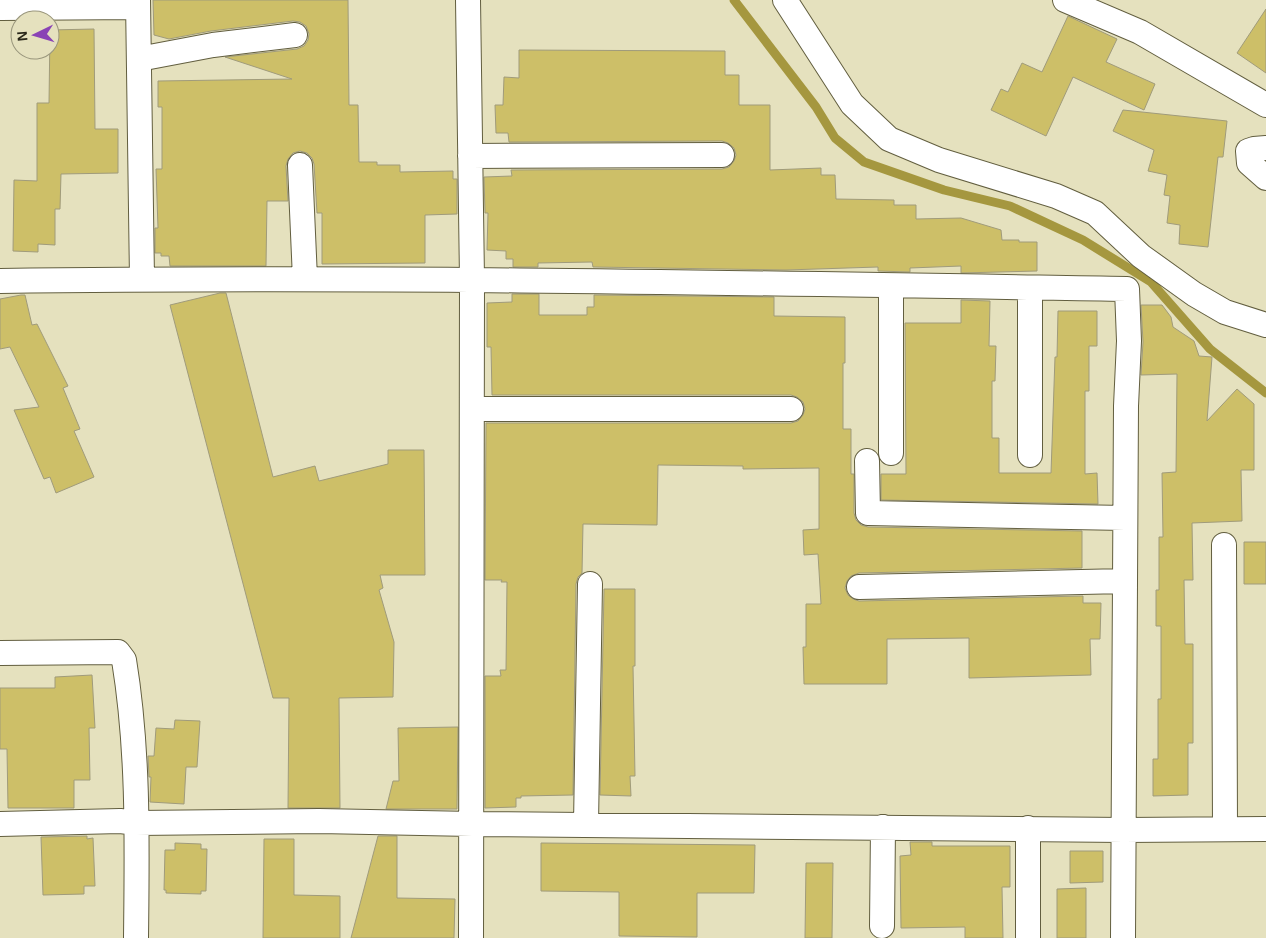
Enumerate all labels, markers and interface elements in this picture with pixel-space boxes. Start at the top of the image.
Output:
north arrow [10,10,60,60]
text: N [14,30,30,42]

